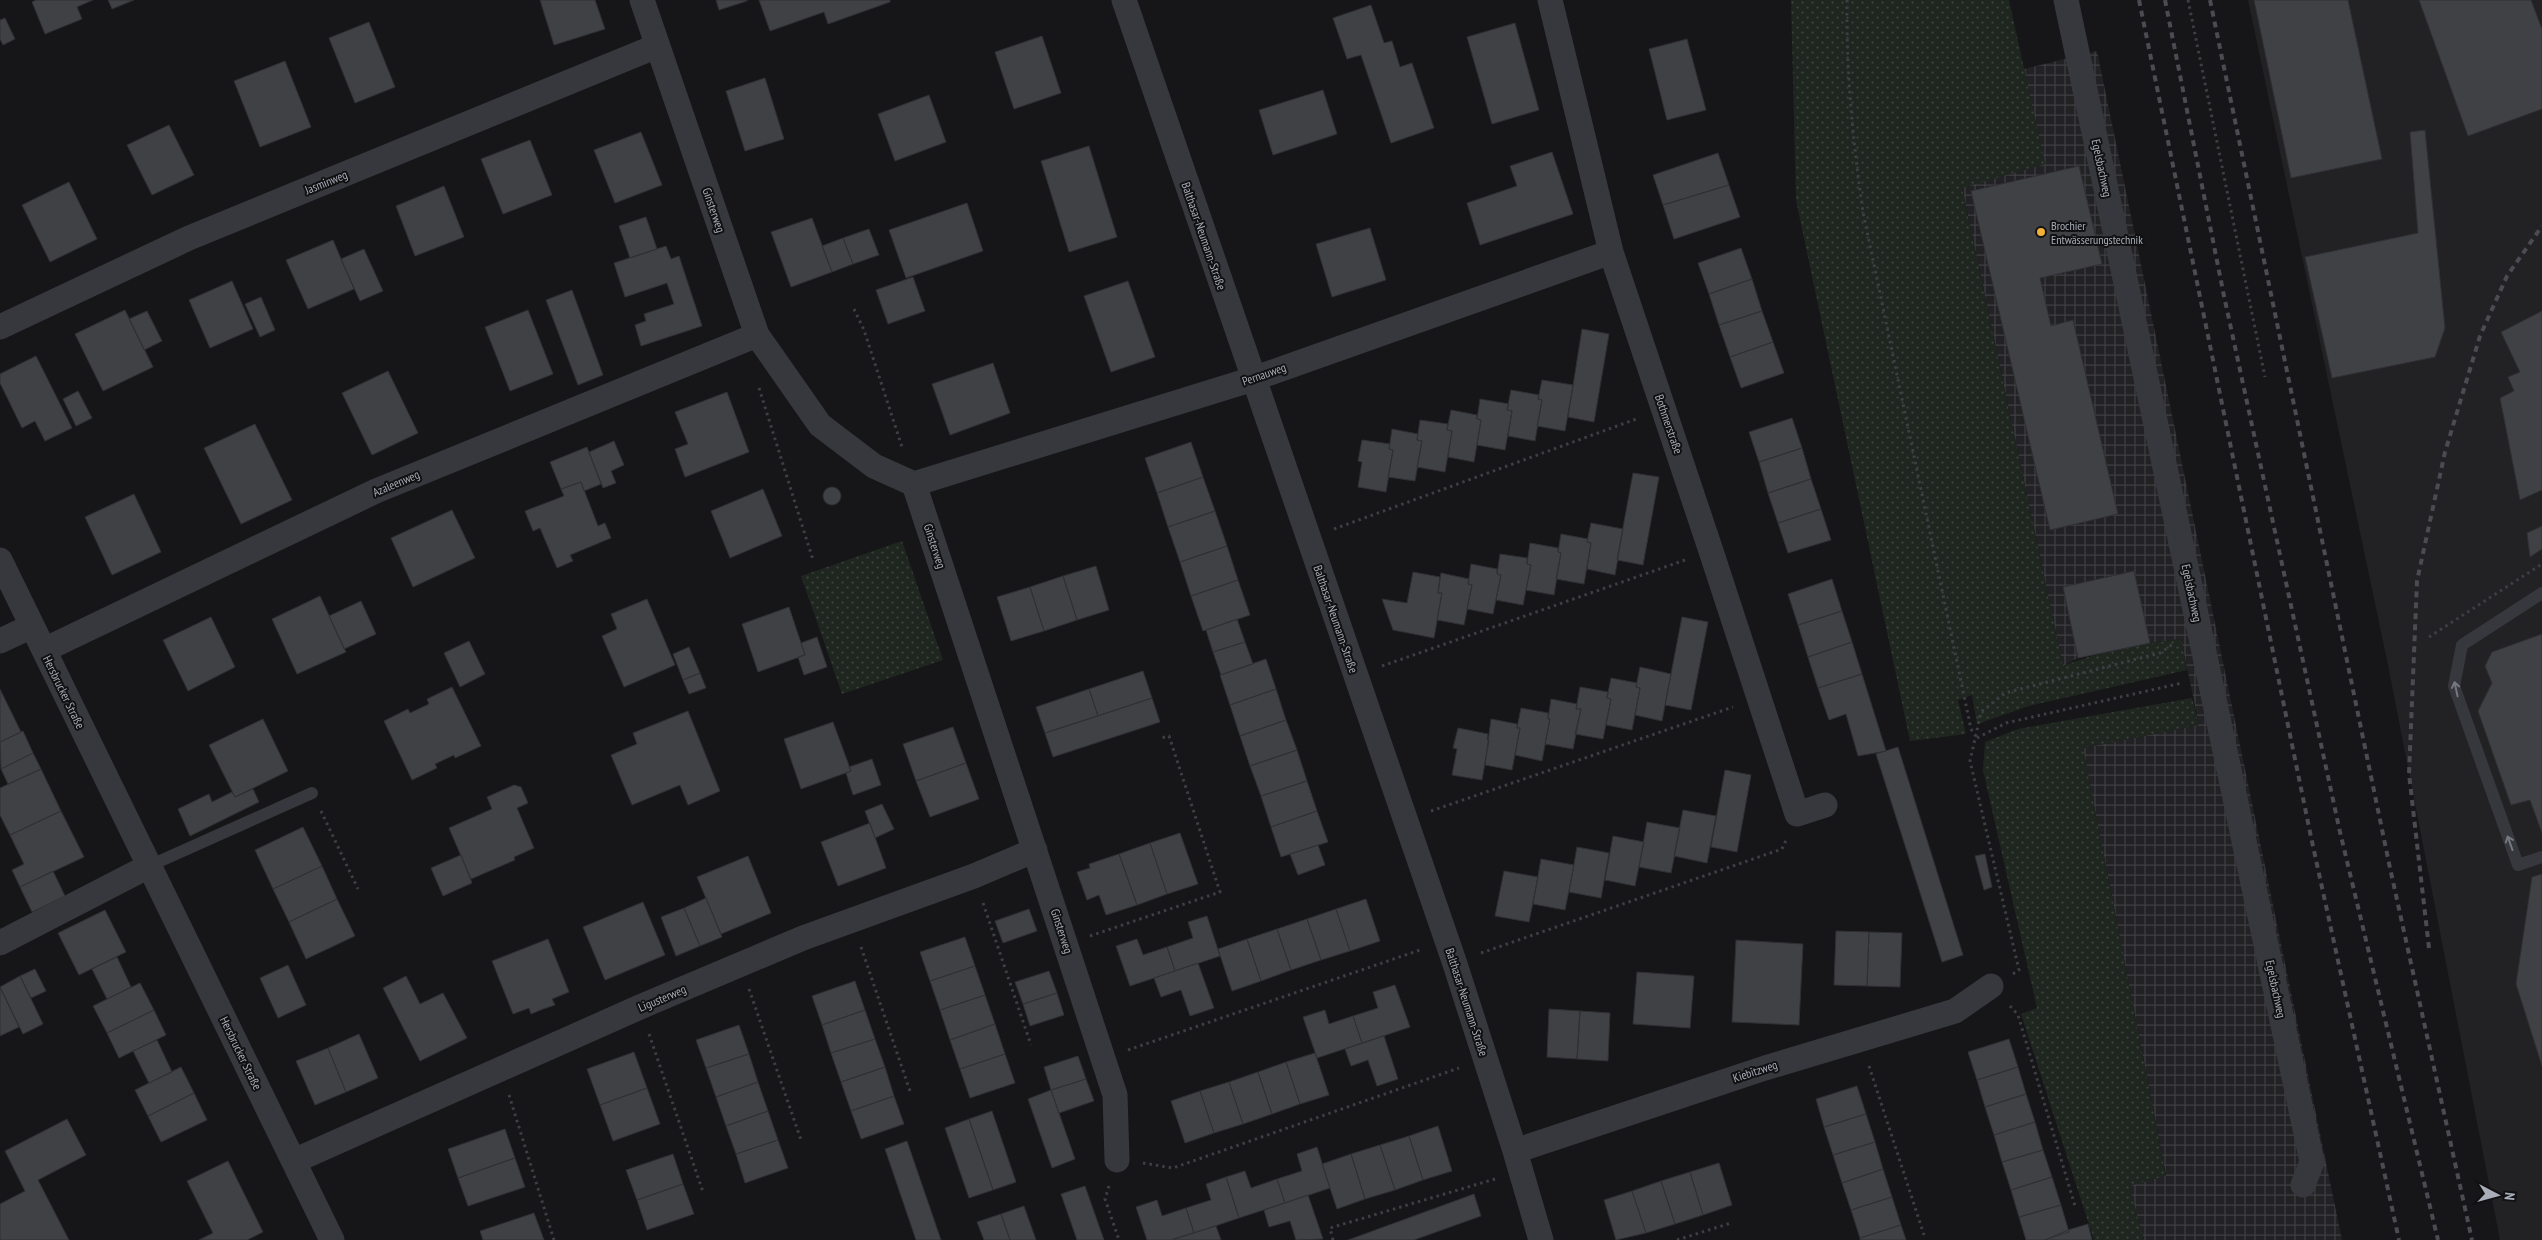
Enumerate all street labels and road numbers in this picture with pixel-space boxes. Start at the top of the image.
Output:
street label: Egelsbachweg [2089,138,2115,198]
street label: Jasminweg [302,167,349,198]
street label: Balthasar-Neumann-Straße [1179,180,1229,292]
street label: Ginsterweg [699,186,729,234]
street label: Pernauweg [1240,359,1288,389]
street label: Bothmerstraße [1652,392,1686,456]
street label: Azaleenweg [370,466,422,500]
street label: Ginsterweg [921,522,949,570]
street label: Balthasar-Neumann-Straße [1311,563,1361,675]
street label: Egelsbachweg [2179,563,2205,623]
street label: Hersbrucker Straße [40,653,88,731]
street label: Ginsterweg [1048,907,1076,955]
street label: Balthasar-Neumann-Straße [1442,946,1492,1058]
street label: Egelsbachweg [2263,959,2289,1019]
street label: Ligusterweg [636,981,688,1015]
street label: Hersbrucker Straße [217,1014,265,1092]
street label: Kiebitzweg [1731,1057,1779,1085]

